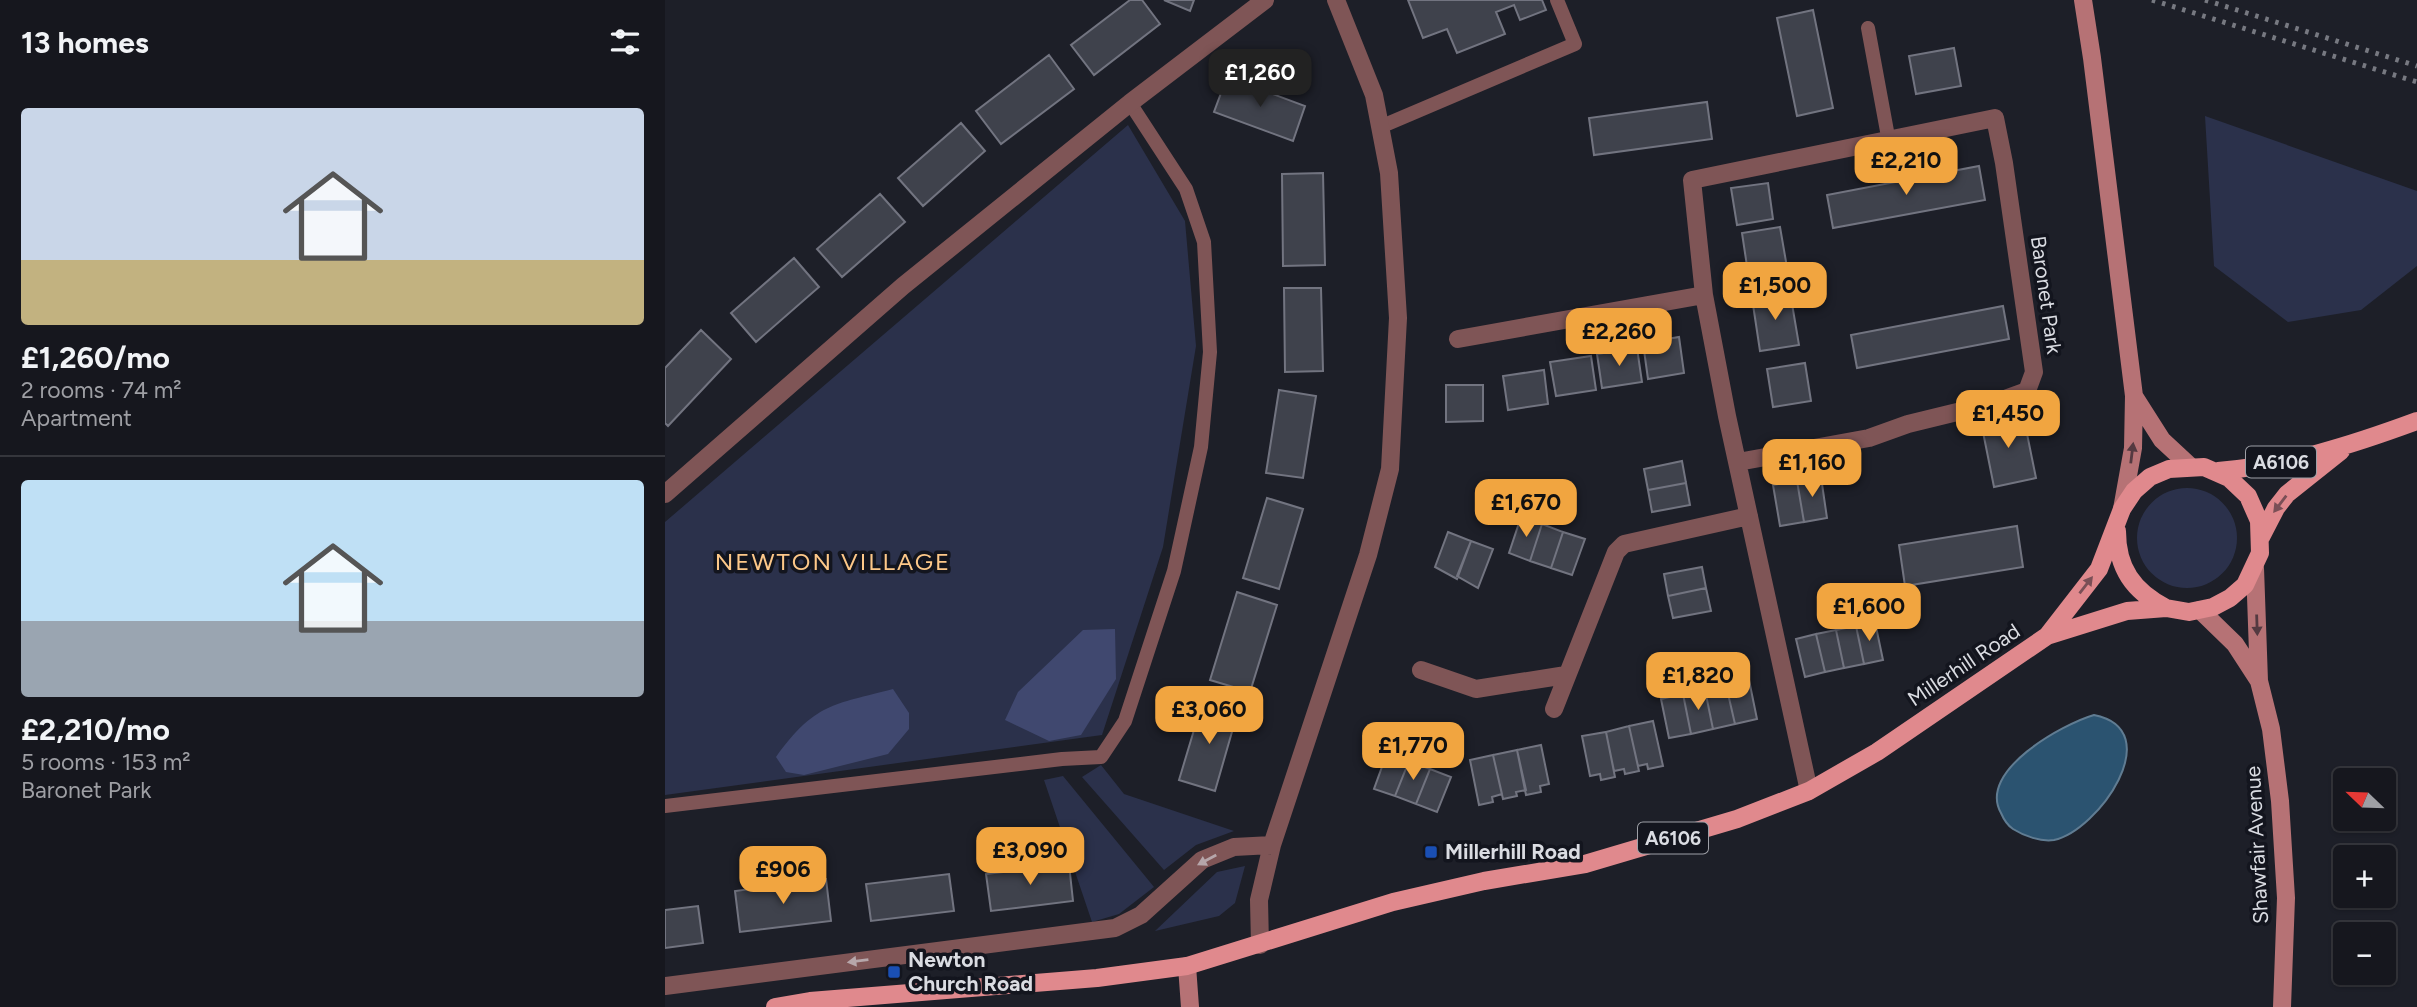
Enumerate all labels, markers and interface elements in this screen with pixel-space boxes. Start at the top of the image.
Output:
icon: filters [606,23,644,61]
text: 13 homes [21,24,149,61]
pin: £1,260 [1203,50,1317,109]
text: £1,260 [1225,58,1295,86]
pin: £2,210 [1849,138,1963,197]
text: £2,210 [1871,146,1941,174]
icon: home [270,153,396,279]
street label: Baronet Park [2026,234,2067,356]
pin: £1,500 [1718,262,1832,322]
text: £1,500 [1739,271,1811,299]
pin: £2,260 [1562,308,1676,368]
text: £2,260 [1582,317,1656,345]
text: £1,260/mo [21,339,170,376]
text: 2 rooms · 74 m² [21,376,182,404]
pin: £1,450 [1951,391,2065,450]
text: £1,450 [1972,399,2044,427]
text: Apartment [21,404,132,432]
pin: £1,160 [1755,440,1869,499]
one-way arrow [2126,442,2137,464]
road number: A6106 [2246,446,2316,477]
text: £1,160 [1778,448,1846,476]
pin: £1,670 [1469,480,1583,539]
text: £1,670 [1491,488,1561,516]
one-way arrow [2273,495,2287,513]
icon: home [270,525,396,651]
district label: NEWTON VILLAGE [715,547,951,576]
one-way arrow [2079,576,2093,594]
pin: £1,600 [1812,584,1926,643]
text: £1,600 [1833,592,1905,620]
one-way arrow [2252,614,2263,636]
street label: Millerhill Road [1903,618,2025,711]
pin: £1,820 [1641,652,1755,712]
text: £1,820 [1662,661,1734,689]
pin: £3,060 [1152,686,1266,746]
text: £3,060 [1171,695,1247,723]
text: £2,210/mo [21,711,170,748]
pin: £1,770 [1356,722,1470,782]
text: £1,770 [1378,731,1448,759]
text: 5 rooms · 153 m² [21,748,191,776]
street label: Shawfair Avenue [2240,765,2273,925]
north arrow [2333,768,2396,831]
map controls [2333,768,2396,985]
text: Baronet Park [21,776,151,804]
road number: A6106 [1638,822,1708,853]
pin: £3,090 [973,828,1087,887]
text: £3,090 [992,836,1068,864]
place label: Millerhill Road [1445,839,1581,864]
marker: Millerhill Road [1423,844,1439,860]
button: + [2333,845,2396,908]
pin: £906 [742,846,824,906]
one-way arrow [1197,854,1217,865]
text: £906 [755,855,811,883]
button: − [2333,922,2396,985]
place label: Newton Church Road [908,947,1033,996]
one-way arrow [847,956,869,967]
marker: Newton Church Road [886,964,902,980]

